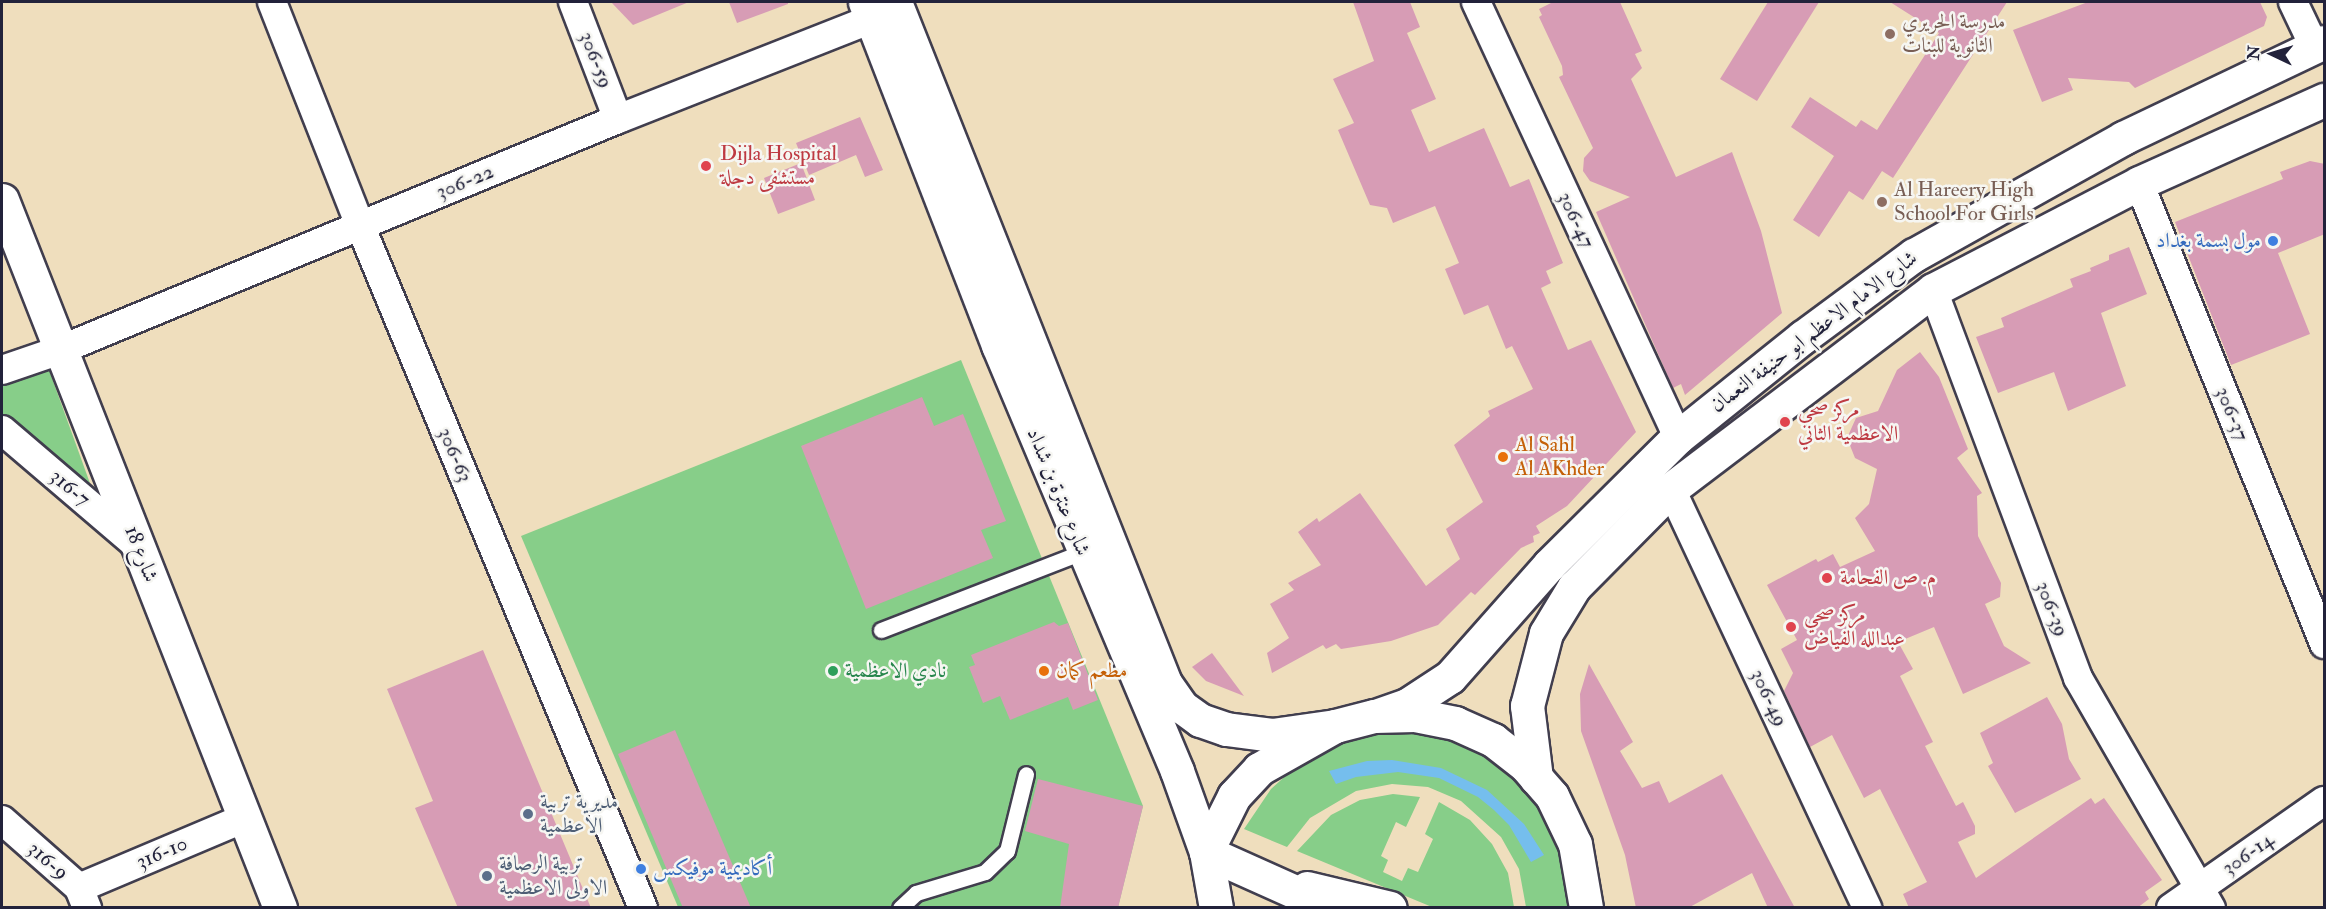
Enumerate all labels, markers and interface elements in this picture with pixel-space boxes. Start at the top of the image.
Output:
place label: مدرسة الحريري الثانوية للبنات [1902,9,2006,59]
north arrow [2242,24,2302,84]
marker: مدرسة الحريري الثانوية للبنات [1883,27,1897,41]
street label: 306-59 [574,28,618,92]
text: N [2244,45,2265,61]
place label: Dijla Hospital مستشفى دجلة [720,141,837,191]
marker: Dijla Hospital مستشفى دجلة [697,157,715,175]
street label: 306-22 [433,159,497,205]
place label: Al Hareery High School For Girls [1894,177,2034,227]
street label: 306-47 [1552,188,1600,252]
marker: Al Hareery High School For Girls [1875,195,1889,209]
place label: مول بسمة بغداد [2156,228,2261,254]
marker: مول بسمة بغداد [2266,234,2280,248]
street label: شارع الامام الاعظم ابو حنيفة النعمان [1705,246,1923,418]
street label: 306-37 [2210,383,2254,445]
place label: مركز صحي الاعظمية الثاني [1798,397,1898,447]
marker: مركز صحي الاعظمية الثاني [1776,413,1794,431]
street label: 306-63 [432,424,478,486]
street label: شارع عنترة بن شداد [1021,424,1095,560]
place label: Al Sahl Al AKhder [1515,432,1604,482]
marker: Al Sahl Al AKhder [1496,450,1510,464]
street label: 316-7 [45,464,95,512]
street label: شارع 18 [119,522,163,586]
place label: م. ص الفحامة [1840,565,1936,591]
marker: م. ص الفحامة [1818,569,1836,587]
street label: 306-39 [2030,578,2074,640]
place label: مركز صحي عبدالله الفياض [1804,602,1905,652]
marker: مركز صحي عبدالله الفياض [1782,618,1800,636]
place label: نادي الاعظمية [845,658,946,684]
place label: مطعم كمان [1056,658,1127,684]
marker: نادي الاعظمية [826,664,840,678]
marker: مطعم كمان [1037,664,1051,678]
street label: 306-49 [1745,665,1793,731]
place label: مديرية تربية الاعظمية [540,789,618,839]
marker: مديرية تربية الاعظمية [521,807,535,821]
street label: 306-14 [2217,827,2279,881]
street label: 316-10 [133,831,191,875]
street label: 316-9 [22,837,74,885]
place label: تربية الرصافة الاولى الاعظمية [499,851,607,901]
place label: أكاديمية موفيكس [653,856,772,882]
marker: أكاديمية موفيكس [634,862,648,876]
marker: تربية الرصافة الاولى الاعظمية [480,869,494,883]

